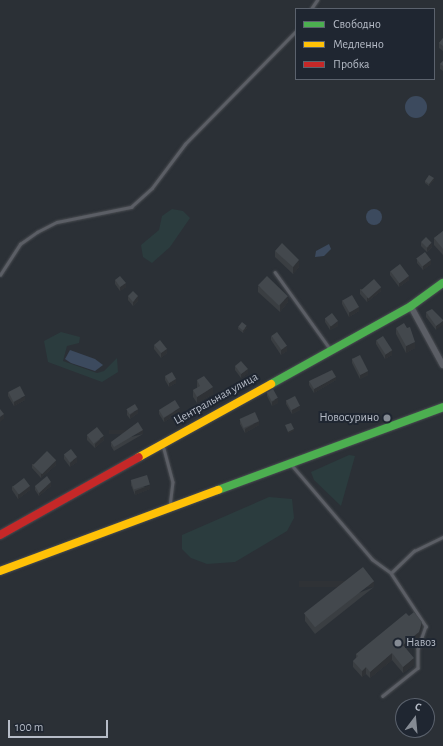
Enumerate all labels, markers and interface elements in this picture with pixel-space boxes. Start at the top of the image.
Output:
legend [295,8,435,80]
text: Свободно [333,18,381,30]
text: Медленно [333,38,384,50]
text: Пробка [333,58,370,70]
street label: Центральная улица [171,370,261,428]
place label: Новосурино [319,411,379,425]
marker: Новосурино [382,413,392,423]
place label: Навоз [406,636,436,650]
marker: Навоз [393,638,403,648]
north arrow [395,698,435,738]
text: С [414,701,423,713]
scale bar [10,712,110,738]
text: 100 m [15,721,43,733]

